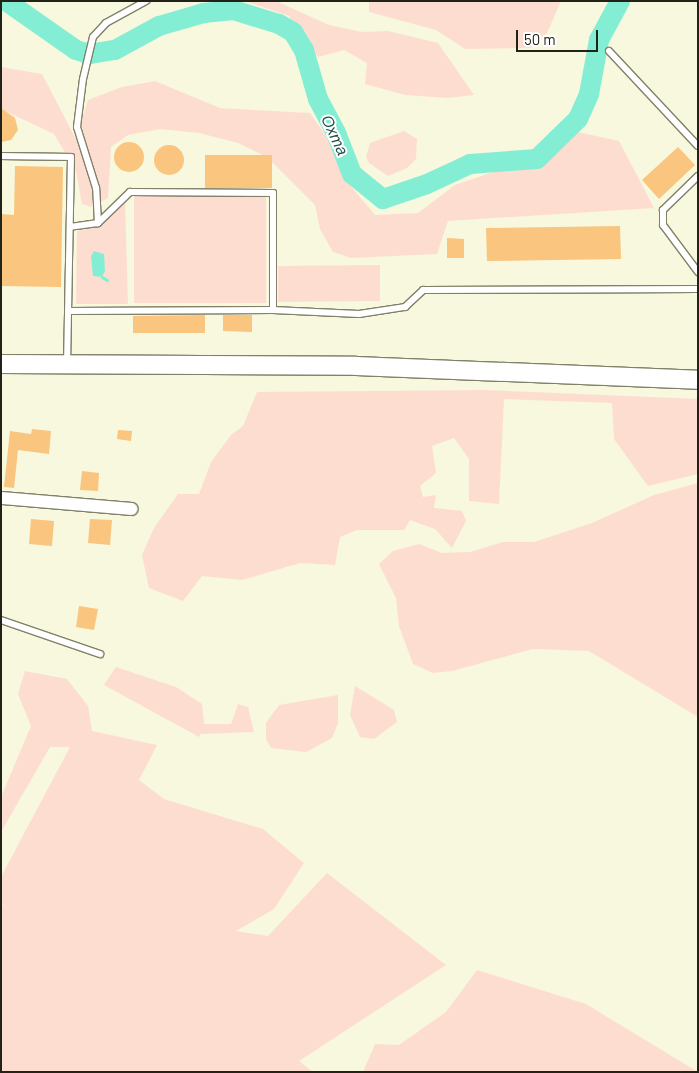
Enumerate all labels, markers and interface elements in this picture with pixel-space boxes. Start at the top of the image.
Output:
scale bar [519,20,602,52]
text: 50 m [524,30,556,48]
water label: Охта [317,112,353,158]

